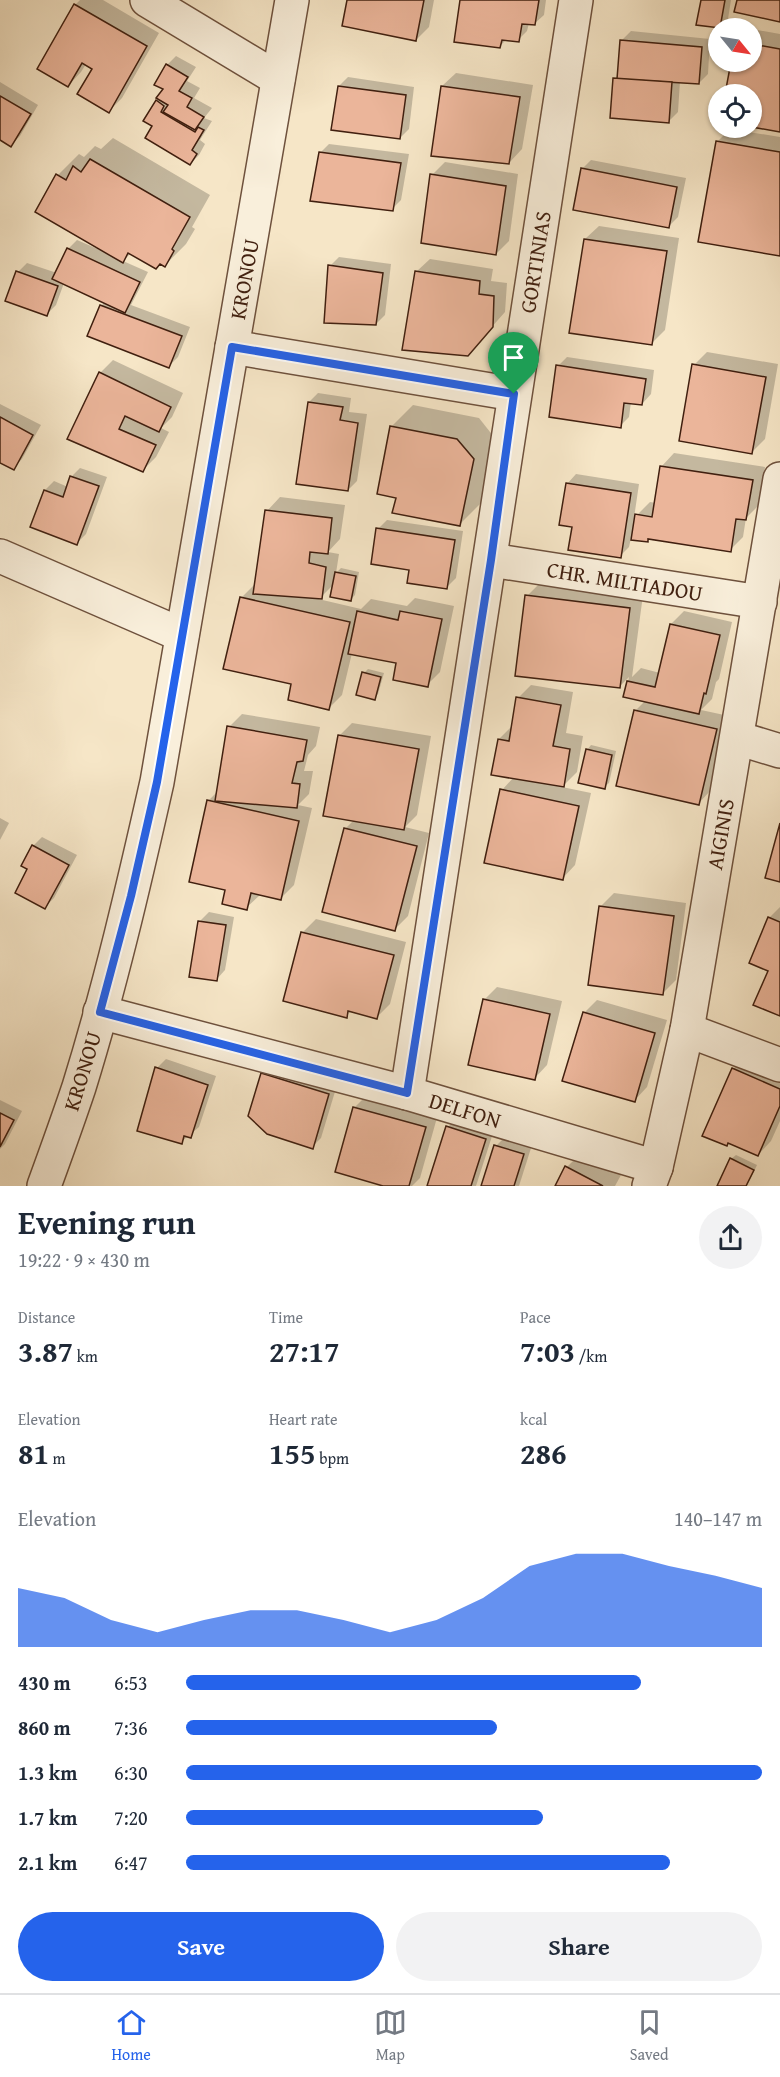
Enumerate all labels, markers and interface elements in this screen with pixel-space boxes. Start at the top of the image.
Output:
north arrow [708,18,762,72]
map controls [708,18,762,138]
button: locate [708,84,762,138]
street label: GORTINIAS [511,209,559,315]
street label: KRONOU [221,236,267,322]
pin [488,332,539,394]
icon: arrive [497,341,530,374]
street label: CHR. MILTIADOU [545,553,705,609]
street label: AIGINIS [698,796,742,872]
street label: KRONOU [55,1027,109,1115]
street label: DELFON [425,1084,505,1136]
text: Evening run [18,1198,195,1246]
button: share [699,1206,762,1269]
text: 19:22 · 9 × 430 m [18,1245,150,1274]
text: Distance [18,1305,75,1329]
text: Time [269,1305,303,1329]
text: Pace [520,1305,551,1329]
text: 3.87 [18,1329,73,1373]
text: 27:17 [269,1329,340,1373]
text: 7:03 [520,1329,575,1373]
text: km [73,1344,98,1368]
text: /km [575,1344,607,1368]
text: Elevation [18,1407,81,1431]
text: Heart rate [269,1407,338,1431]
text: kcal [520,1407,547,1431]
text: 81 [18,1431,49,1475]
text: 155 [269,1431,316,1475]
text: 286 [520,1431,567,1475]
text: m [49,1446,66,1470]
text: bpm [316,1446,349,1470]
text: Elevation [18,1504,96,1533]
text: 140–147 m [674,1504,762,1533]
text: 430 m [18,1668,71,1697]
text: 6:53 [114,1668,148,1697]
text: 860 m [18,1713,71,1742]
text: 7:36 [114,1713,148,1742]
text: 1.3 km [18,1758,77,1787]
text: 6:30 [114,1758,148,1787]
text: 1.7 km [18,1803,77,1832]
text: 7:20 [114,1803,148,1832]
text: 2.1 km [18,1848,77,1877]
text: 6:47 [114,1848,148,1877]
button: Save [18,1912,384,1981]
button: Share [396,1912,762,1981]
tab: Home [111,2006,151,2066]
tab: Map [374,2006,407,2066]
tab: Saved [630,2006,669,2066]

